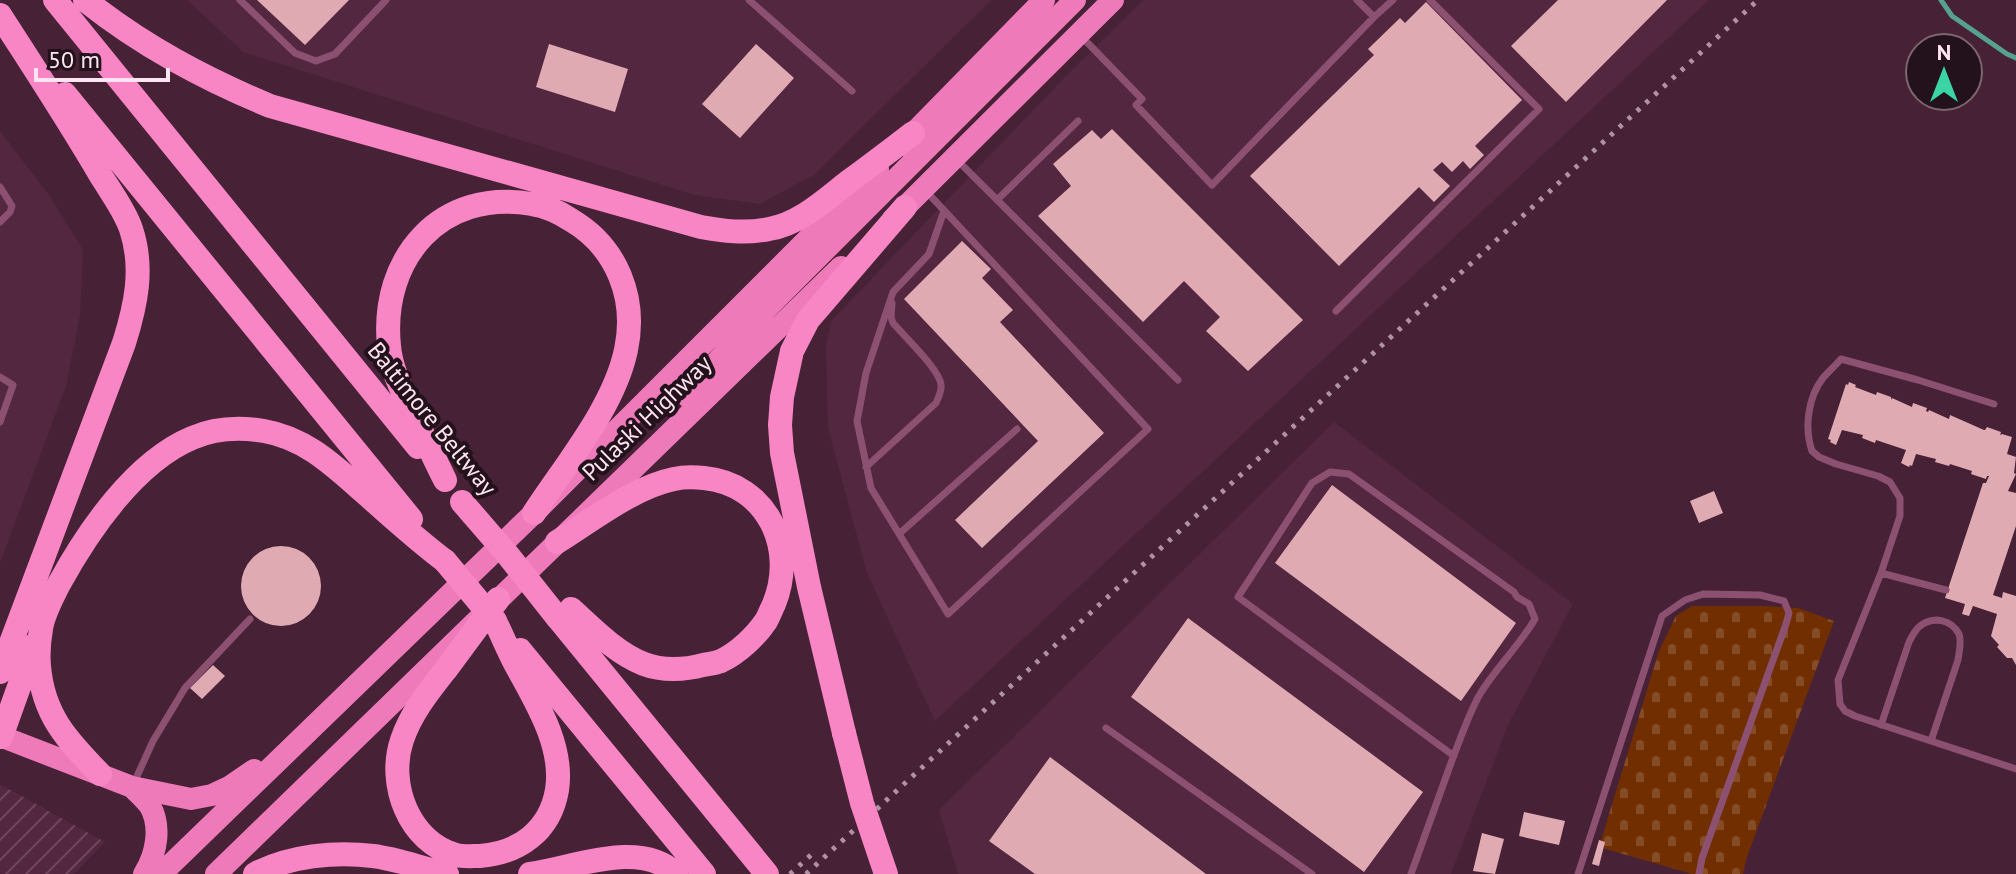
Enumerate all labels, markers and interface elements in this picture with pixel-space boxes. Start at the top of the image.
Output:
scale bar [36,32,168,82]
north arrow [1904,32,1984,112]
text: N [1937,38,1951,66]
text: 50 m [48,44,100,75]
street label: Baltimore Beltway [361,336,504,502]
street label: Pulaski Highway [575,348,718,487]

